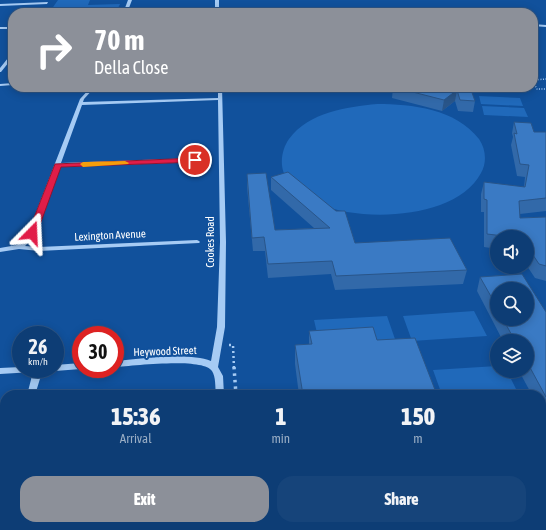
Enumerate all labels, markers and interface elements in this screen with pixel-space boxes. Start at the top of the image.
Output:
icon: right [28,24,80,76]
text: 70 m [94,24,144,56]
text: Della Close [94,57,168,78]
pin [178,143,212,177]
icon: arrive [184,149,206,171]
position arrow [11,212,53,254]
street label: Cookes Road [204,216,216,268]
street label: Lexington Avenue [74,227,146,243]
map controls [490,230,534,378]
button: sound [490,230,534,274]
button: search [490,282,534,326]
speed limit sign: 30 [72,326,124,378]
button: layers [490,334,534,378]
text: 26 [29,335,47,358]
street label: Heywood Street [133,344,197,358]
text: km/h [28,356,48,367]
text: 15:36 [111,403,160,430]
text: 1 [275,403,286,430]
text: 150 [401,403,435,430]
text: Arrival [120,431,152,446]
text: min [271,431,290,446]
text: m [413,431,423,446]
button: Exit [20,476,269,522]
button: Share [277,476,526,522]

